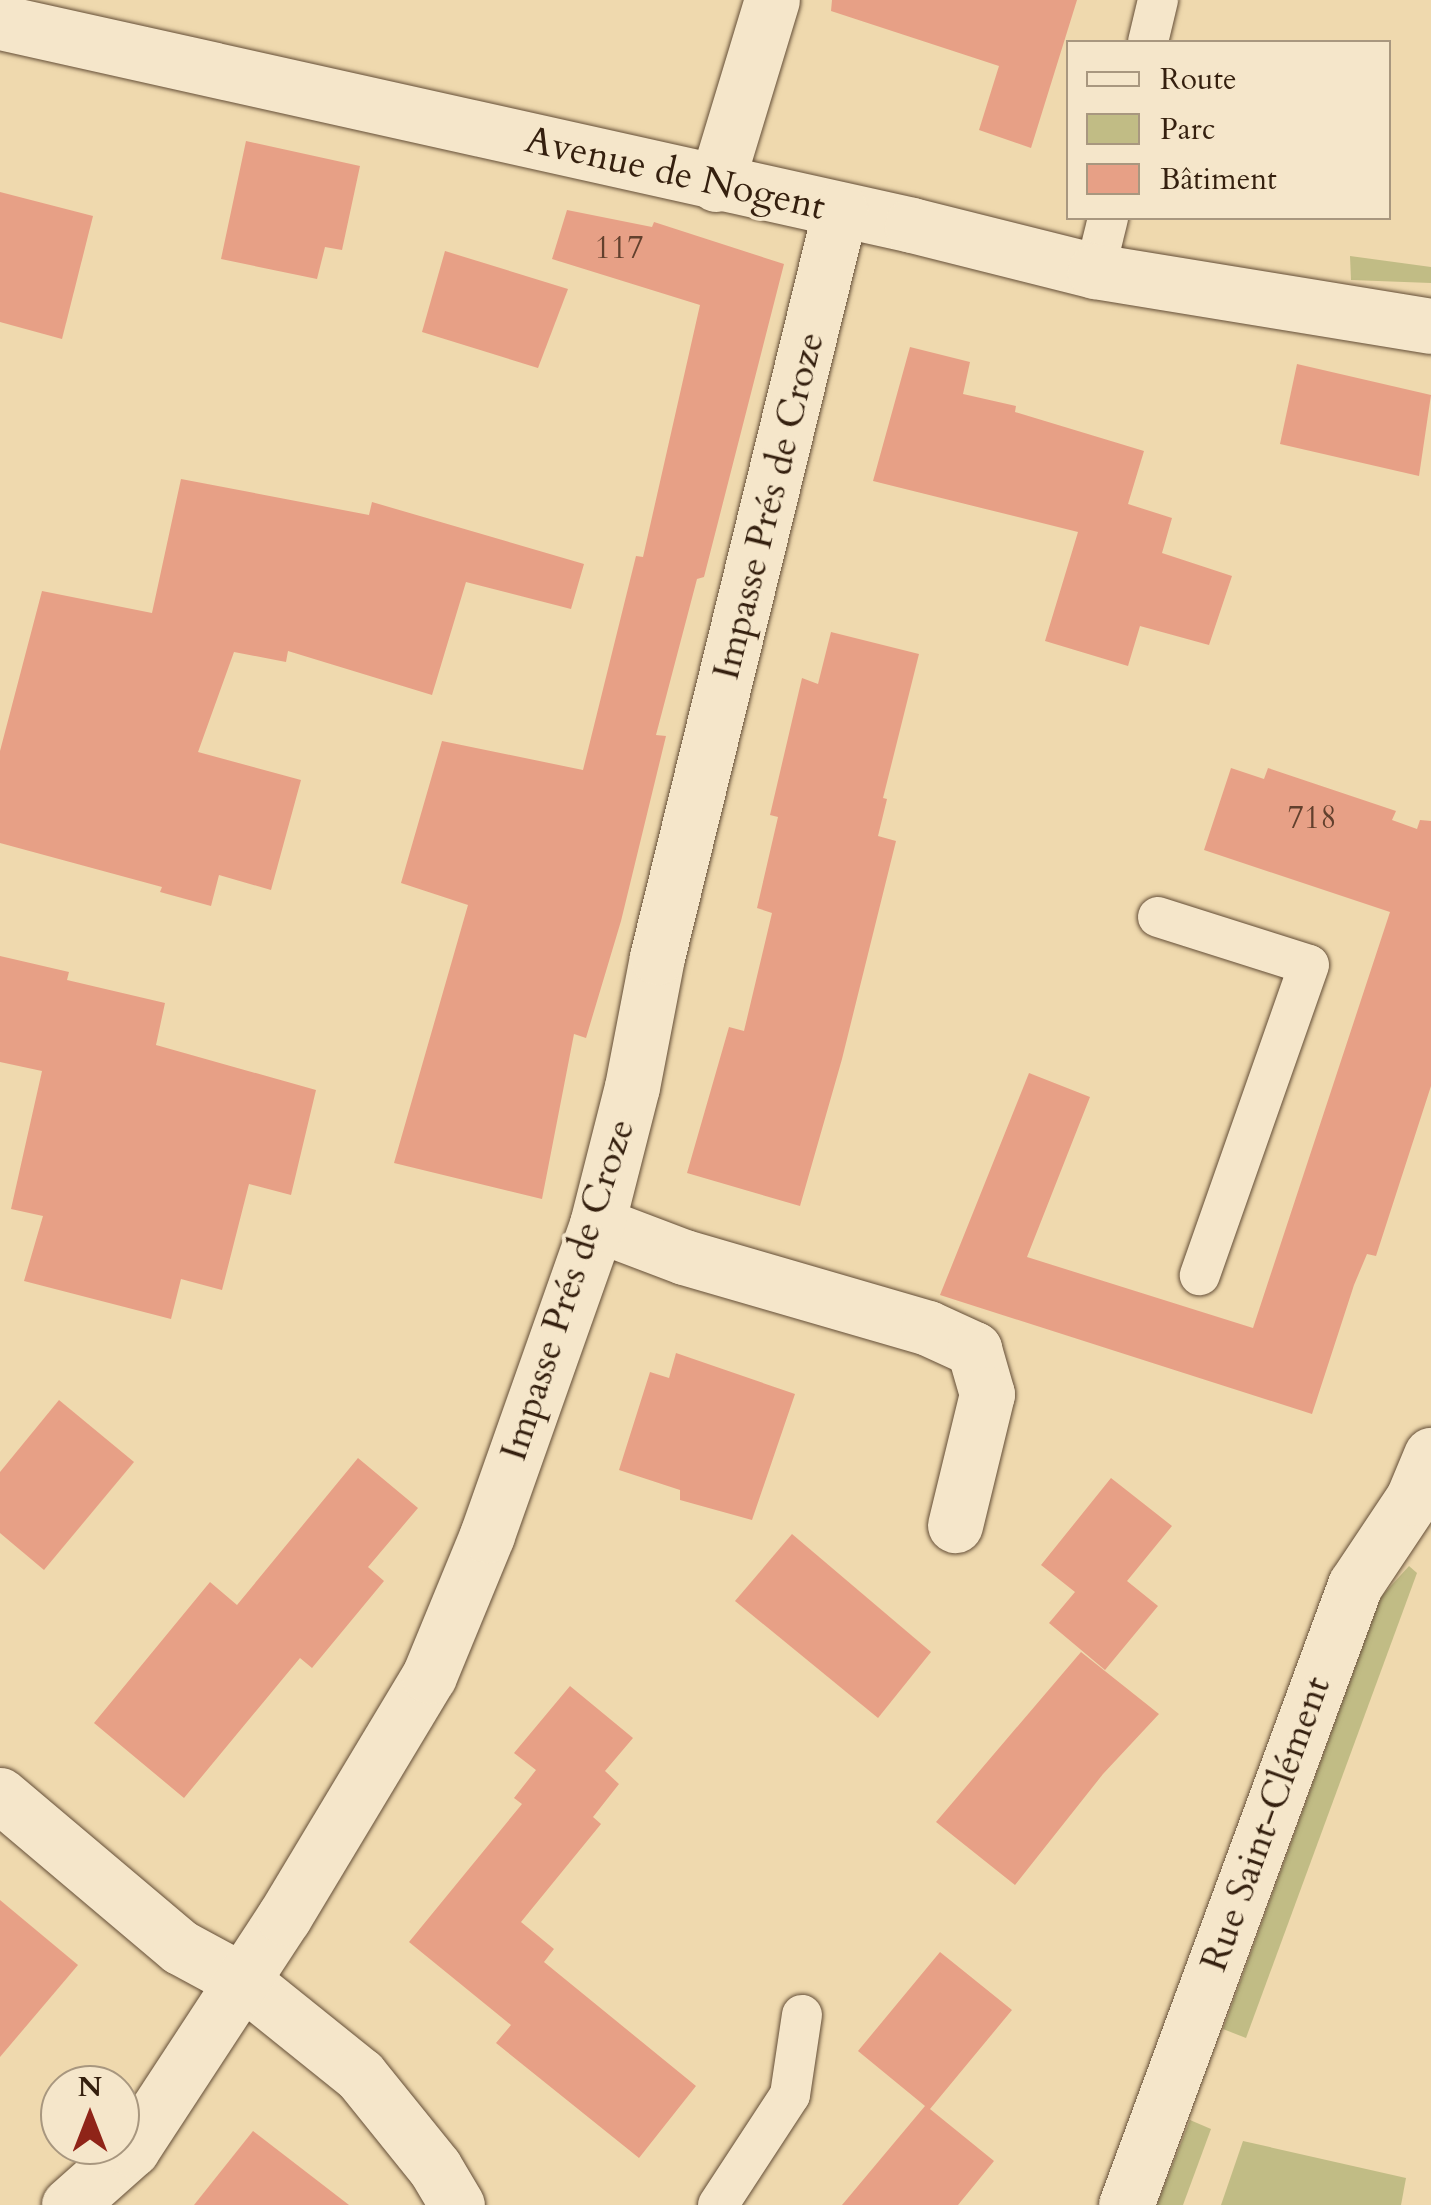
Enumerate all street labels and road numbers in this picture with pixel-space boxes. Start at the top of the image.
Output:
street label: Avenue de Nogent [521,117,829,231]
street label: Impasse Prés de Croze [704,328,834,684]
street label: Impasse Prés de Croze [491,1113,645,1467]
street label: Rue Saint-Clément [1192,1670,1340,1978]

